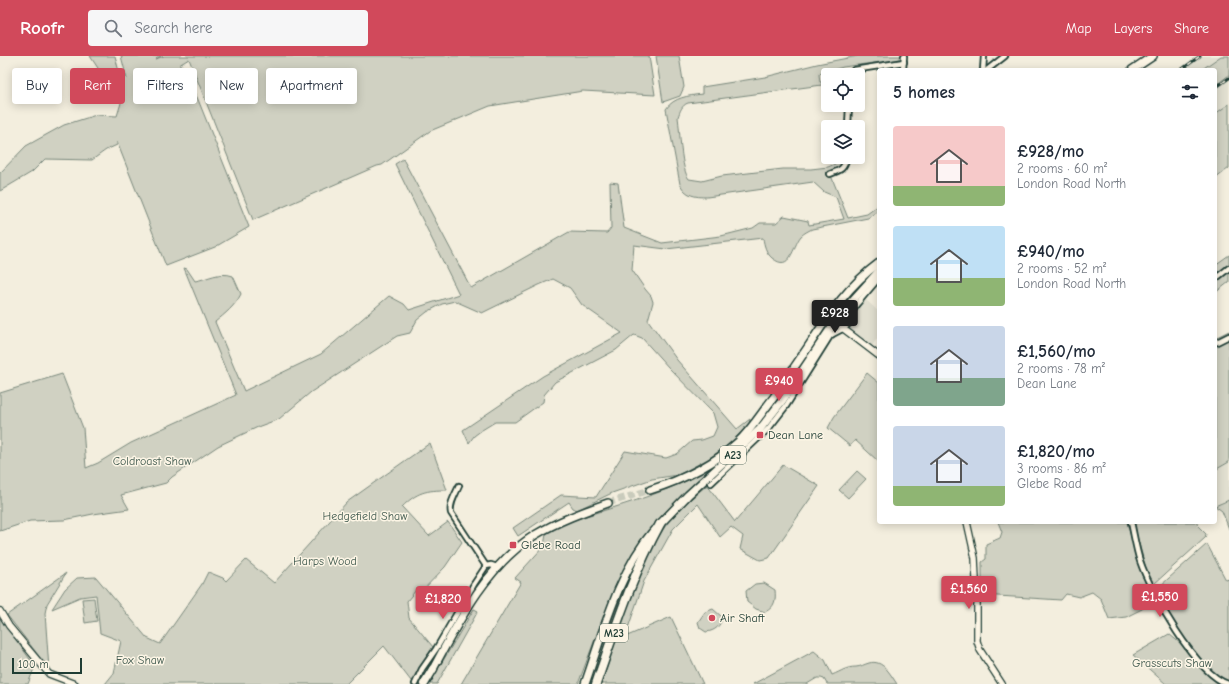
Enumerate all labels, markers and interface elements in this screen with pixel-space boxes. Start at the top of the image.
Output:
search box [88,10,368,46]
text: Roofr [20,17,64,39]
icon: search [102,17,124,39]
text: Search here [134,19,212,37]
text: Map [1065,20,1092,37]
text: Layers [1114,20,1152,37]
text: Share [1174,20,1209,37]
chip: Buy [12,68,62,104]
chip: Rent [70,68,125,104]
chip: Filters [133,68,197,104]
chip: New [205,68,258,104]
chip: Apartment [266,68,357,104]
map controls [821,68,865,164]
button: locate [821,68,865,112]
icon: filters [1179,81,1201,103]
text: 5 homes [893,83,955,102]
button: layers [821,120,865,164]
icon: home [925,142,973,190]
text: £928/mo [1017,142,1084,161]
text: 2 rooms · 60 m² [1017,161,1107,176]
text: London Road North [1017,176,1126,191]
icon: home [925,242,973,290]
text: £940/mo [1017,242,1085,261]
text: 2 rooms · 52 m² [1017,261,1106,276]
text: London Road North [1017,276,1126,291]
pin: £928 [811,300,859,334]
text: £928 [821,305,849,320]
icon: home [925,342,973,390]
text: £1,560/mo [1017,342,1096,361]
text: 2 rooms · 78 m² [1017,361,1105,376]
pin: £940 [755,368,803,402]
text: £940 [765,373,793,388]
text: Dean Lane [1017,376,1077,391]
place label: Dean Lane [768,428,823,442]
marker: Dean Lane [755,430,765,440]
icon: home [925,442,973,490]
text: £1,820/mo [1017,442,1095,461]
road number: A23 [720,446,746,464]
park label: Coldroast Shaw [113,454,192,468]
text: 3 rooms · 86 m² [1017,461,1106,476]
text: Glebe Road [1017,476,1082,491]
park label: Hedgefield Shaw [323,509,408,523]
place label: Glebe Road [521,538,581,552]
marker: Glebe Road [508,540,518,550]
park label: Harps Wood [293,554,357,568]
pin: £1,560 [936,576,1002,610]
text: £1,560 [950,581,988,596]
pin: £1,550 [1127,584,1193,618]
pin: £1,820 [410,586,476,620]
text: £1,550 [1141,589,1179,604]
text: £1,820 [425,591,461,606]
place label: Air Shaft [720,611,765,625]
marker: Air Shaft [707,613,717,623]
road number: M23 [600,624,628,642]
park label: Fox Shaw [116,653,165,667]
scale bar [12,656,82,675]
park label: Grasscuts Shaw [1132,656,1213,670]
text: 100 m [18,658,49,671]

